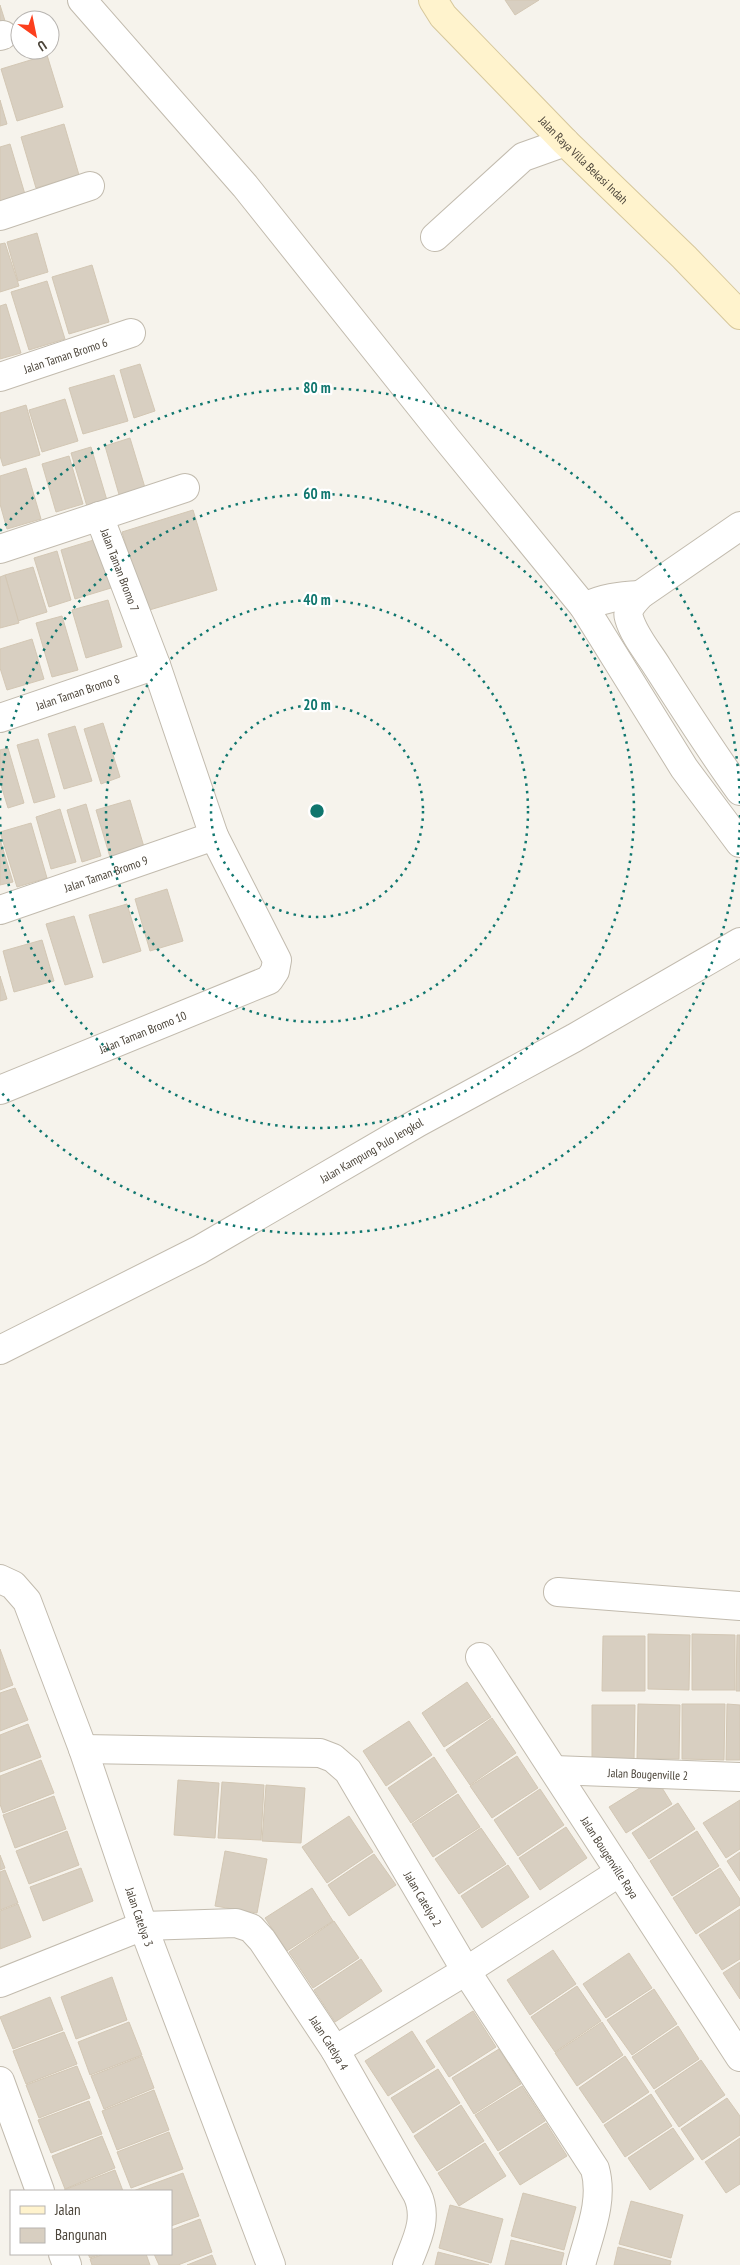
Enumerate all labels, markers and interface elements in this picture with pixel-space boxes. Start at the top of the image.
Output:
north arrow [10,10,60,60]
text: U [34,36,50,55]
street label: Jalan Raya Villa Bekasi Indah [535,112,632,207]
street label: Jalan Taman Bromo 6 [21,334,109,376]
text: 80 m [303,378,331,397]
text: 60 m [303,484,331,503]
street label: Jalan Taman Bromo 7 [97,526,143,613]
text: 40 m [303,590,331,609]
street label: Jalan Taman Bromo 8 [33,670,122,713]
text: 20 m [303,695,331,714]
centre of rings [308,802,326,820]
street label: Jalan Taman Bromo 9 [61,852,150,895]
street label: Jalan Taman Bromo 10 [96,1007,188,1057]
street label: Jalan Kampung Pulo Jengkol [316,1114,425,1186]
street label: Jalan Bougenville 2 [606,1764,688,1783]
street label: Jalan Bougenville Raya [578,1813,643,1901]
street label: Jalan Catelya 2 [401,1867,445,1929]
street label: Jalan Catelya 3 [123,1884,157,1948]
street label: Jalan Catelya 4 [306,2012,353,2073]
legend [10,2190,172,2255]
text: Jalan [54,2200,81,2219]
text: Bangunan [55,2225,107,2244]

